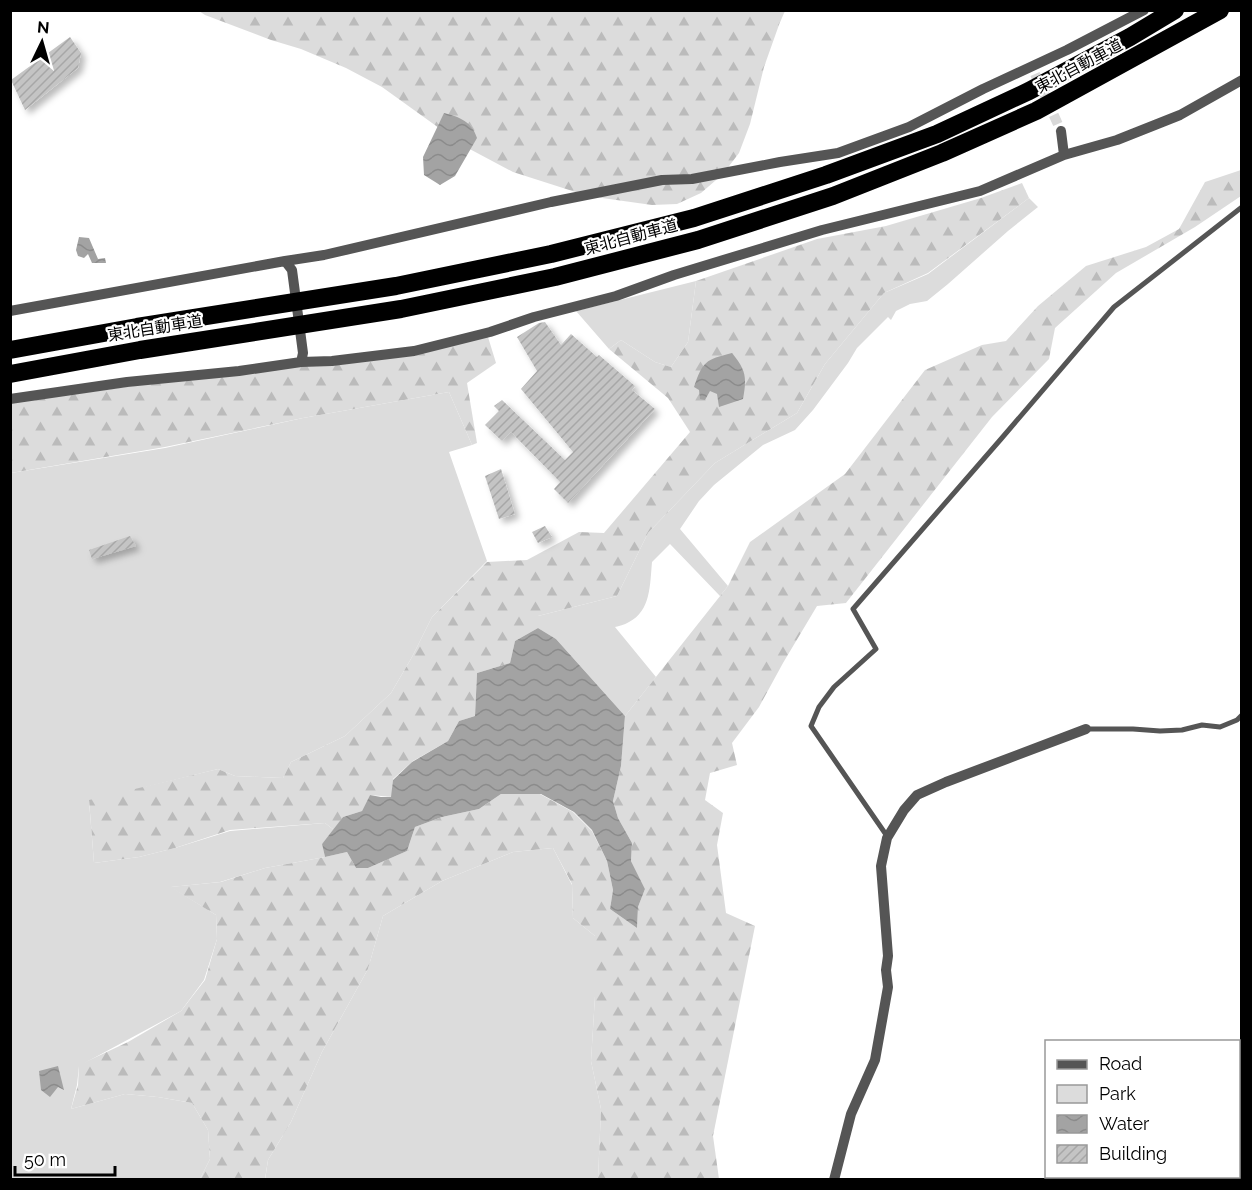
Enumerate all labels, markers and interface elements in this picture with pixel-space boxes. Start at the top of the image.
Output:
north arrow [12,12,72,72]
text: N [36,18,50,38]
street label: 東北自動車道 [1032,35,1126,97]
street label: 東北自動車道 [582,215,680,259]
street label: 東北自動車道 [106,311,204,345]
legend [1045,1040,1240,1178]
text: Road [1099,1053,1142,1074]
text: Park [1099,1083,1136,1104]
text: Water [1099,1113,1150,1134]
scale bar [15,1139,116,1177]
text: Building [1099,1143,1167,1164]
text: 50 m [24,1149,66,1170]

